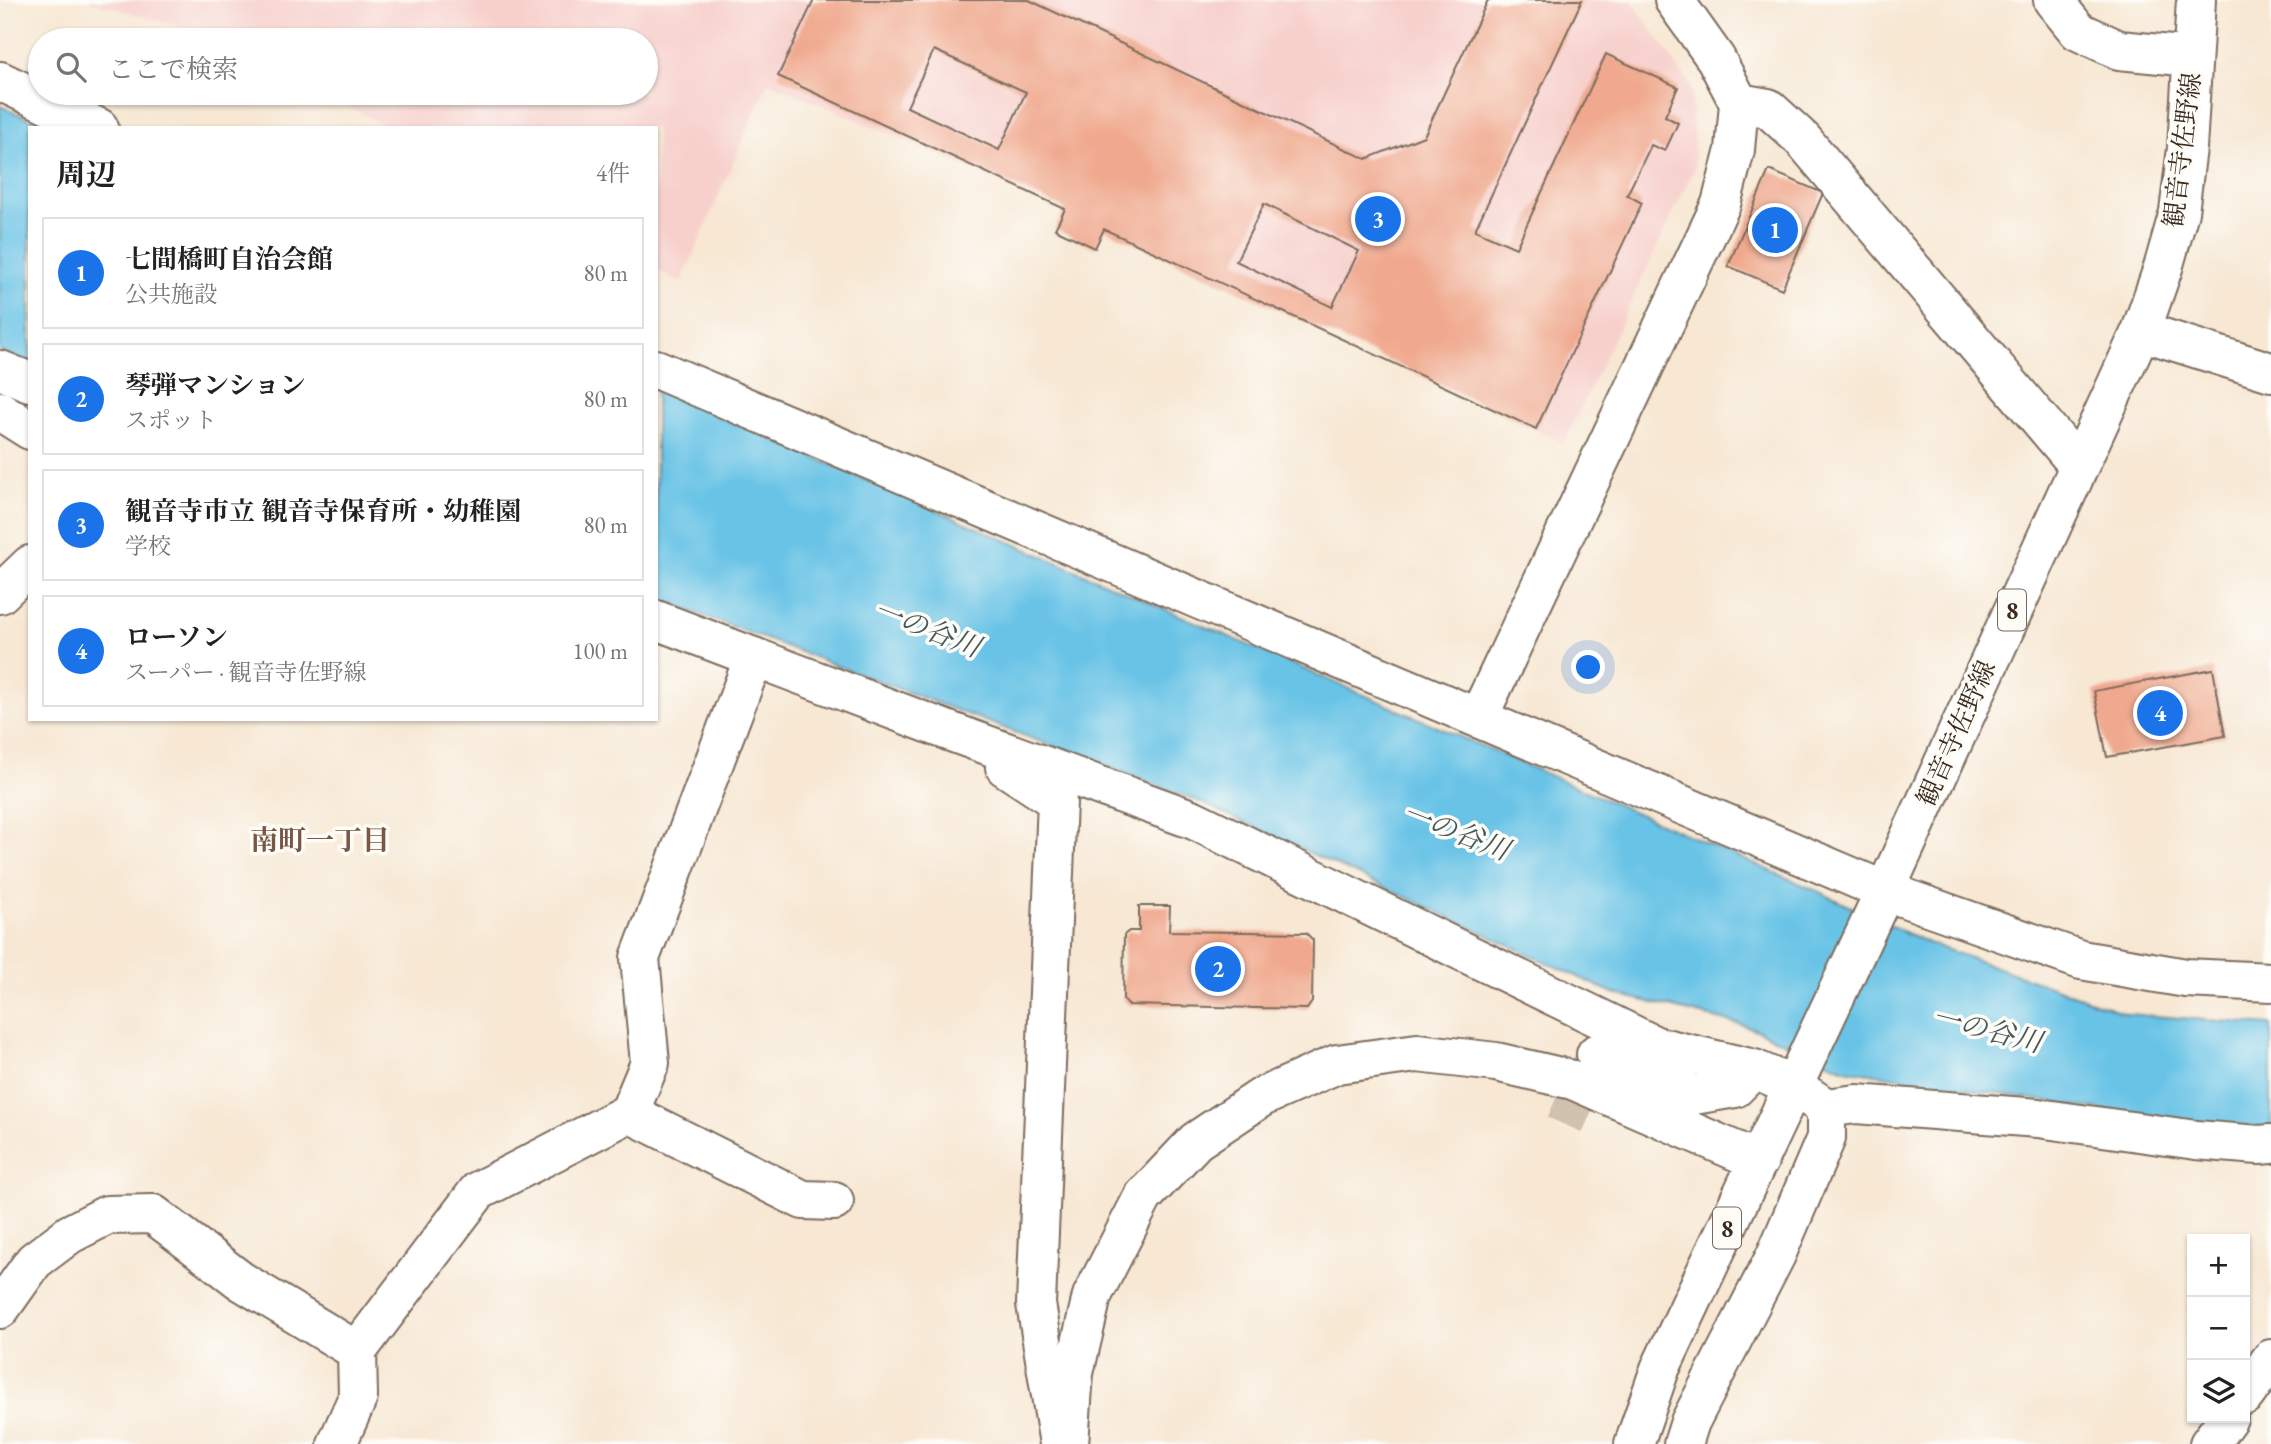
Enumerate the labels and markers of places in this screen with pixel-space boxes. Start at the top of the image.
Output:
pin: 3 [1355,193,1401,245]
pin: 1 [1752,204,1798,256]
pin: 4 [2137,687,2183,739]
pin: 2 [1195,943,1241,995]

